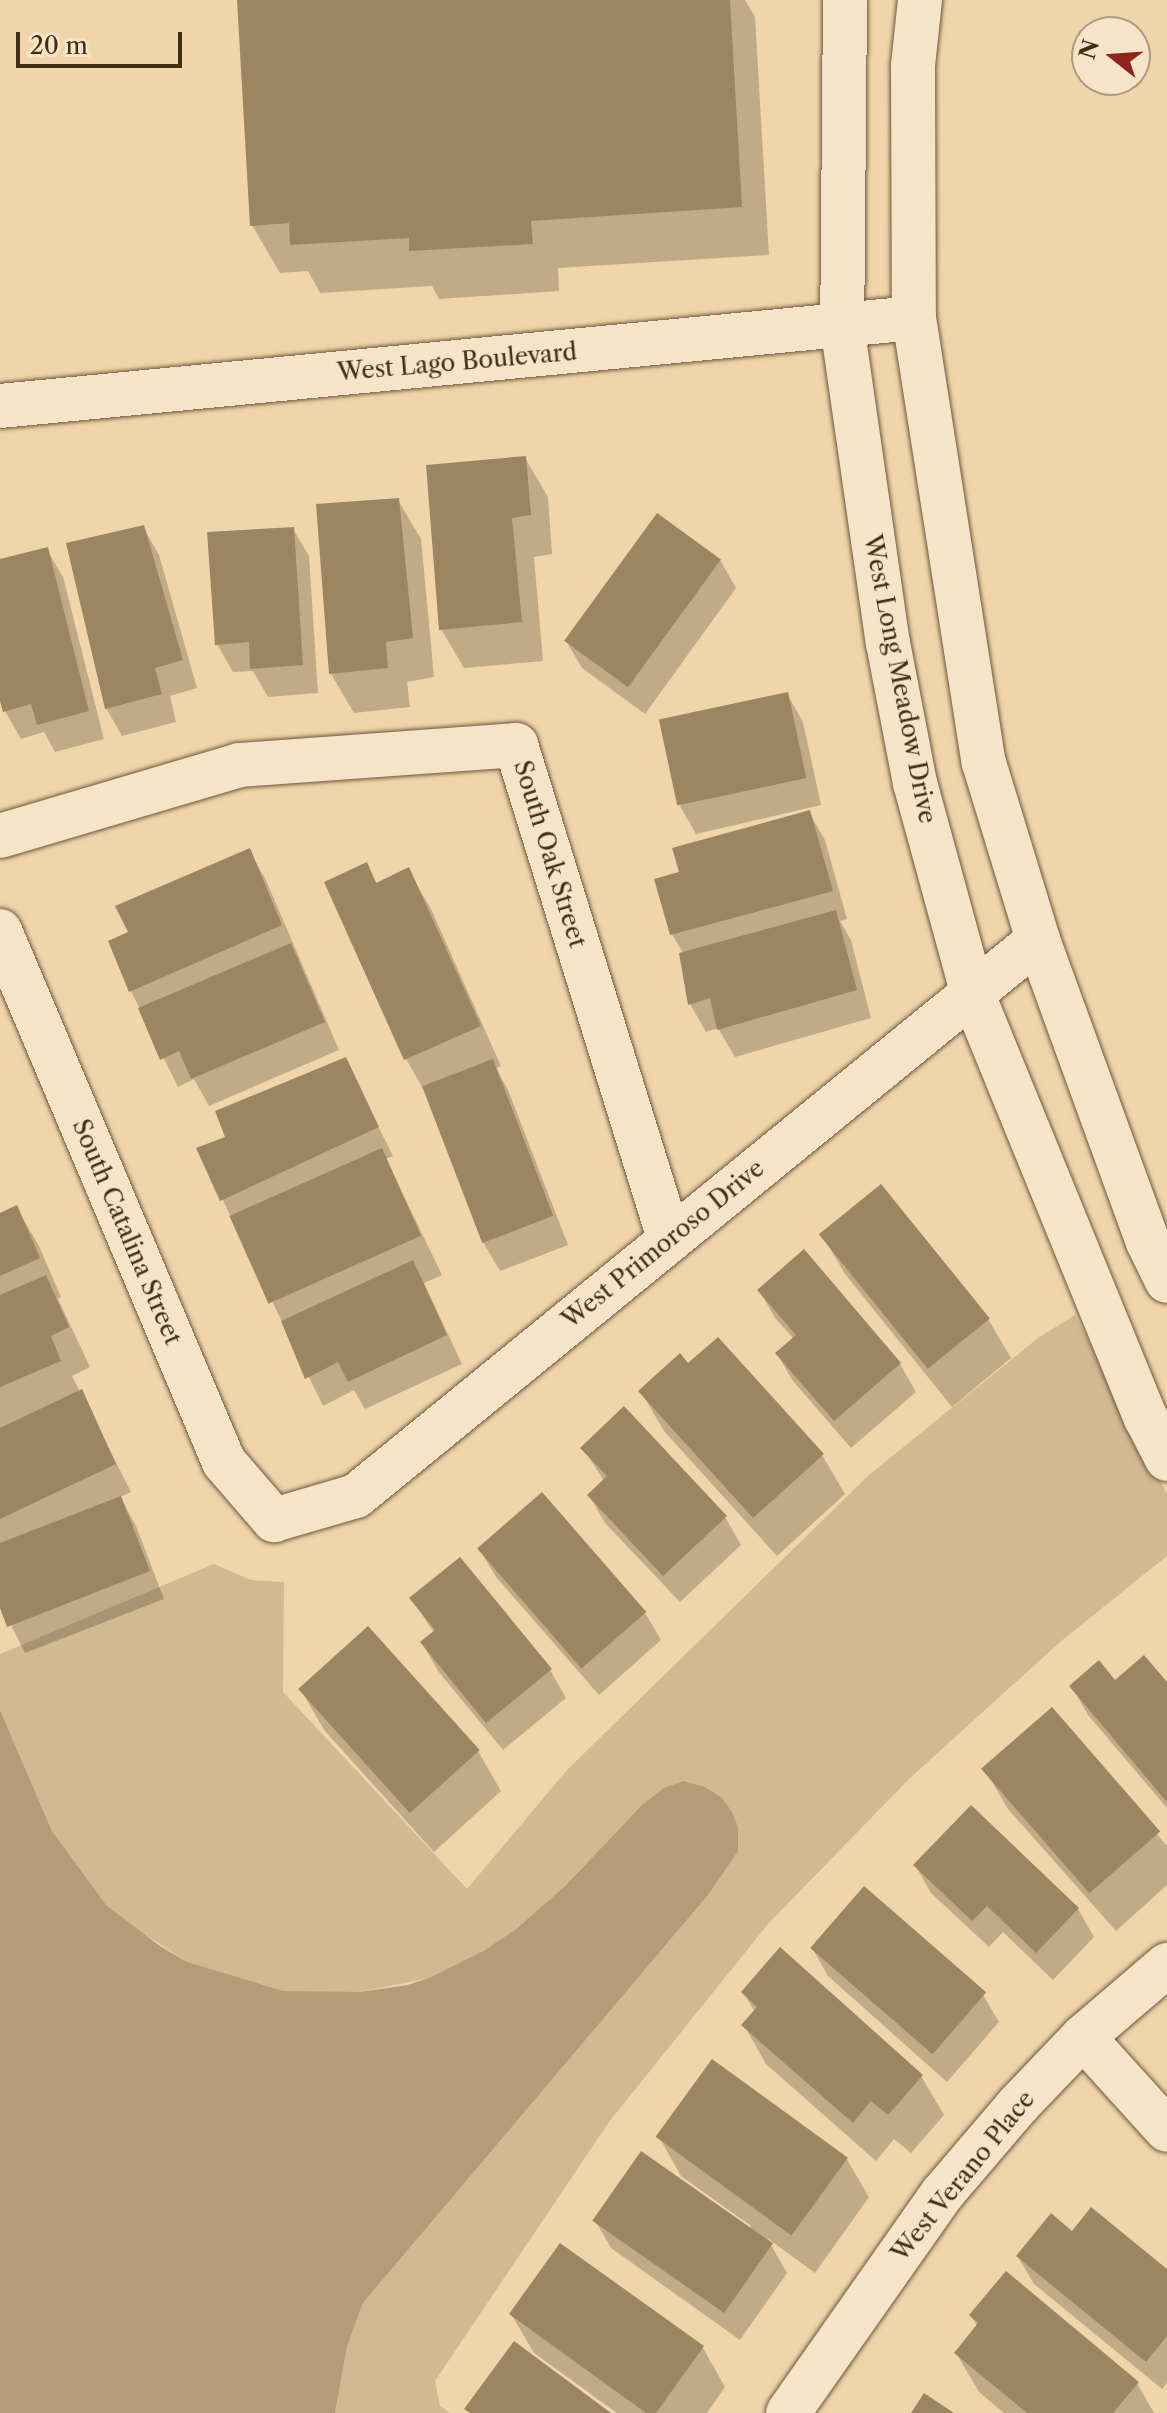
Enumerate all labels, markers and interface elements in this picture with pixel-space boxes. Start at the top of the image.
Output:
scale bar [20,16,186,66]
north arrow [1071,16,1151,96]
text: 20 m [30,31,88,60]
text: N [1074,36,1105,63]
street label: West Lago Boulevard [336,337,578,387]
street label: West Long Meadow Drive [858,532,942,826]
street label: South Oak Street [508,757,592,951]
street label: South Catalina Street [66,1115,188,1349]
street label: West Primoroso Drive [556,1154,770,1334]
street label: West Verano Place [885,2085,1041,2267]

